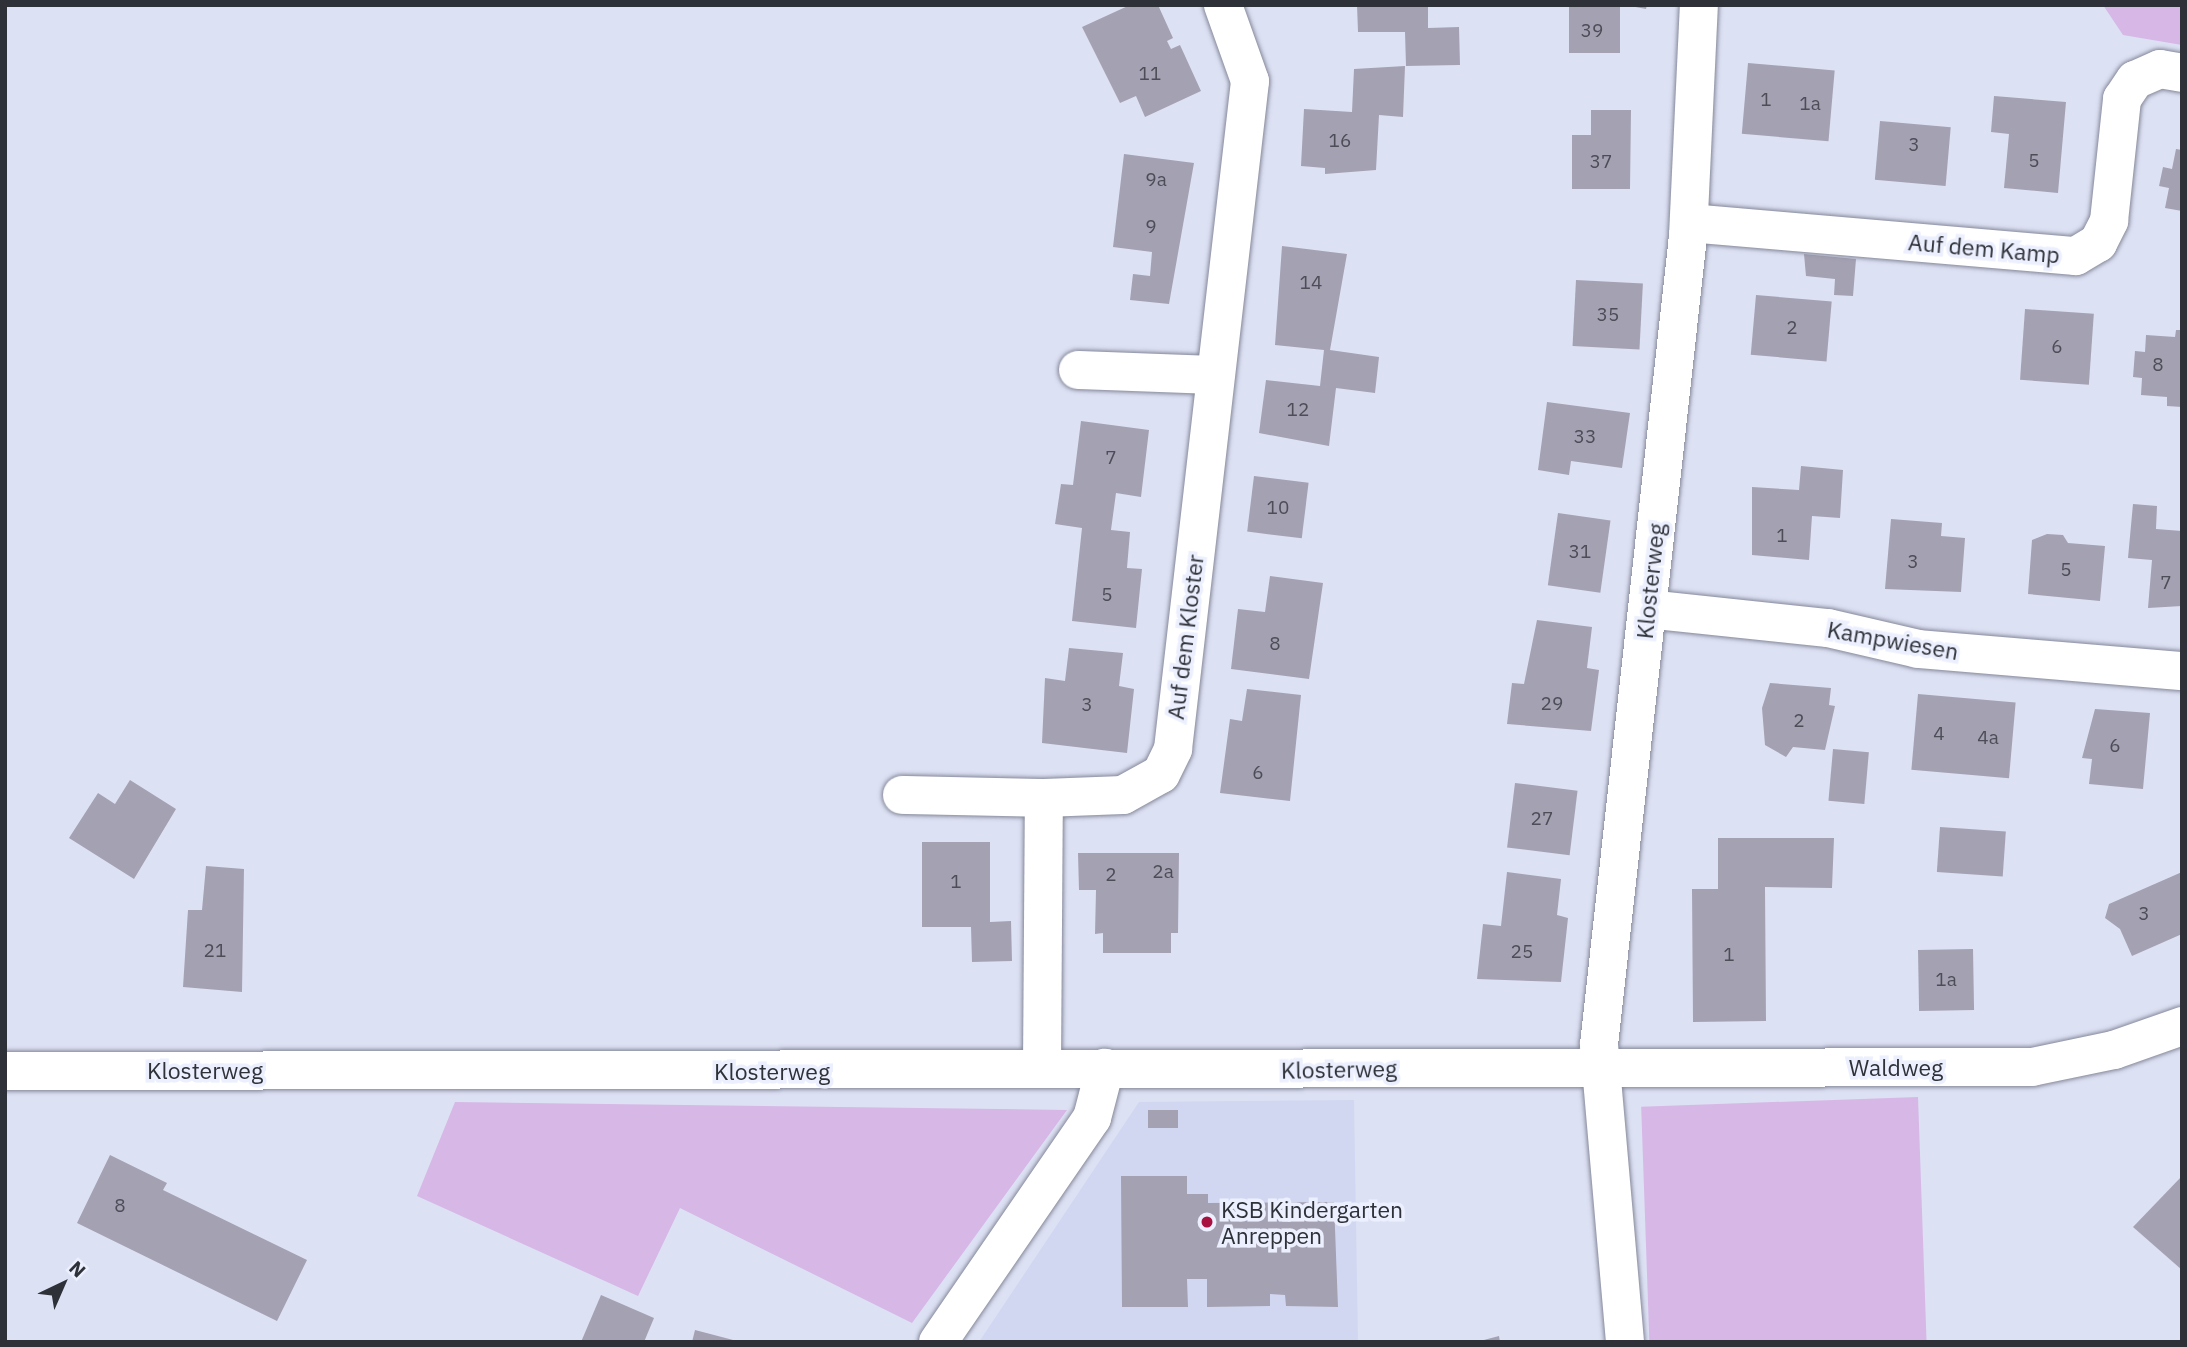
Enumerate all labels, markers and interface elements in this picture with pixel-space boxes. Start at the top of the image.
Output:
house number: 39 [1581,20,1603,42]
house number: 11 [1139,63,1161,85]
house number: 1 [1760,89,1772,111]
house number: 1a [1799,93,1821,115]
house number: 16 [1329,130,1351,152]
house number: 3 [1908,134,1920,156]
house number: 5 [2028,150,2040,172]
house number: 37 [1590,151,1612,173]
house number: 9a [1145,169,1167,191]
house number: 9 [1145,216,1157,238]
street label: Auf dem Kamp [1907,228,2061,268]
house number: 14 [1300,272,1322,294]
house number: 35 [1597,304,1619,326]
house number: 2 [1786,317,1798,339]
house number: 6 [2051,336,2063,358]
house number: 8 [2152,354,2164,376]
house number: 12 [1287,399,1309,421]
house number: 33 [1574,426,1596,448]
house number: 7 [1105,447,1117,469]
house number: 10 [1267,497,1289,519]
street label: Klosterweg [1630,522,1670,640]
house number: 1 [1776,525,1788,547]
house number: 31 [1569,541,1591,563]
house number: 3 [1907,551,1919,573]
street label: Auf dem Kloster [1161,553,1209,721]
house number: 5 [2060,559,2072,581]
house number: 7 [2160,572,2172,594]
house number: 5 [1101,584,1113,606]
street label: Kampwiesen [1825,615,1961,665]
house number: 8 [1269,633,1281,655]
house number: 29 [1541,693,1563,715]
house number: 3 [1081,694,1093,716]
house number: 2 [1793,710,1805,732]
house number: 4 [1933,723,1945,745]
house number: 4a [1977,727,1999,749]
house number: 6 [2109,735,2121,757]
house number: 6 [1252,762,1264,784]
house number: 27 [1531,808,1553,830]
house number: 2a [1152,861,1174,883]
house number: 2 [1105,864,1117,886]
house number: 1 [950,871,962,893]
house number: 3 [2138,903,2150,925]
house number: 21 [204,940,226,962]
house number: 25 [1511,941,1533,963]
house number: 1 [1723,944,1735,966]
house number: 1a [1935,969,1957,991]
street label: Waldweg [1849,1053,1943,1081]
street label: Klosterweg [1281,1054,1397,1084]
street label: Klosterweg [147,1056,263,1084]
street label: Klosterweg [714,1057,830,1085]
house number: 8 [114,1195,126,1217]
place label: KSB Kindergarten Anreppen [1221,1195,1403,1249]
marker: KSB Kindergarten Anreppen [1199,1214,1215,1230]
north arrow [28,1249,98,1319]
text: N [64,1255,91,1282]

